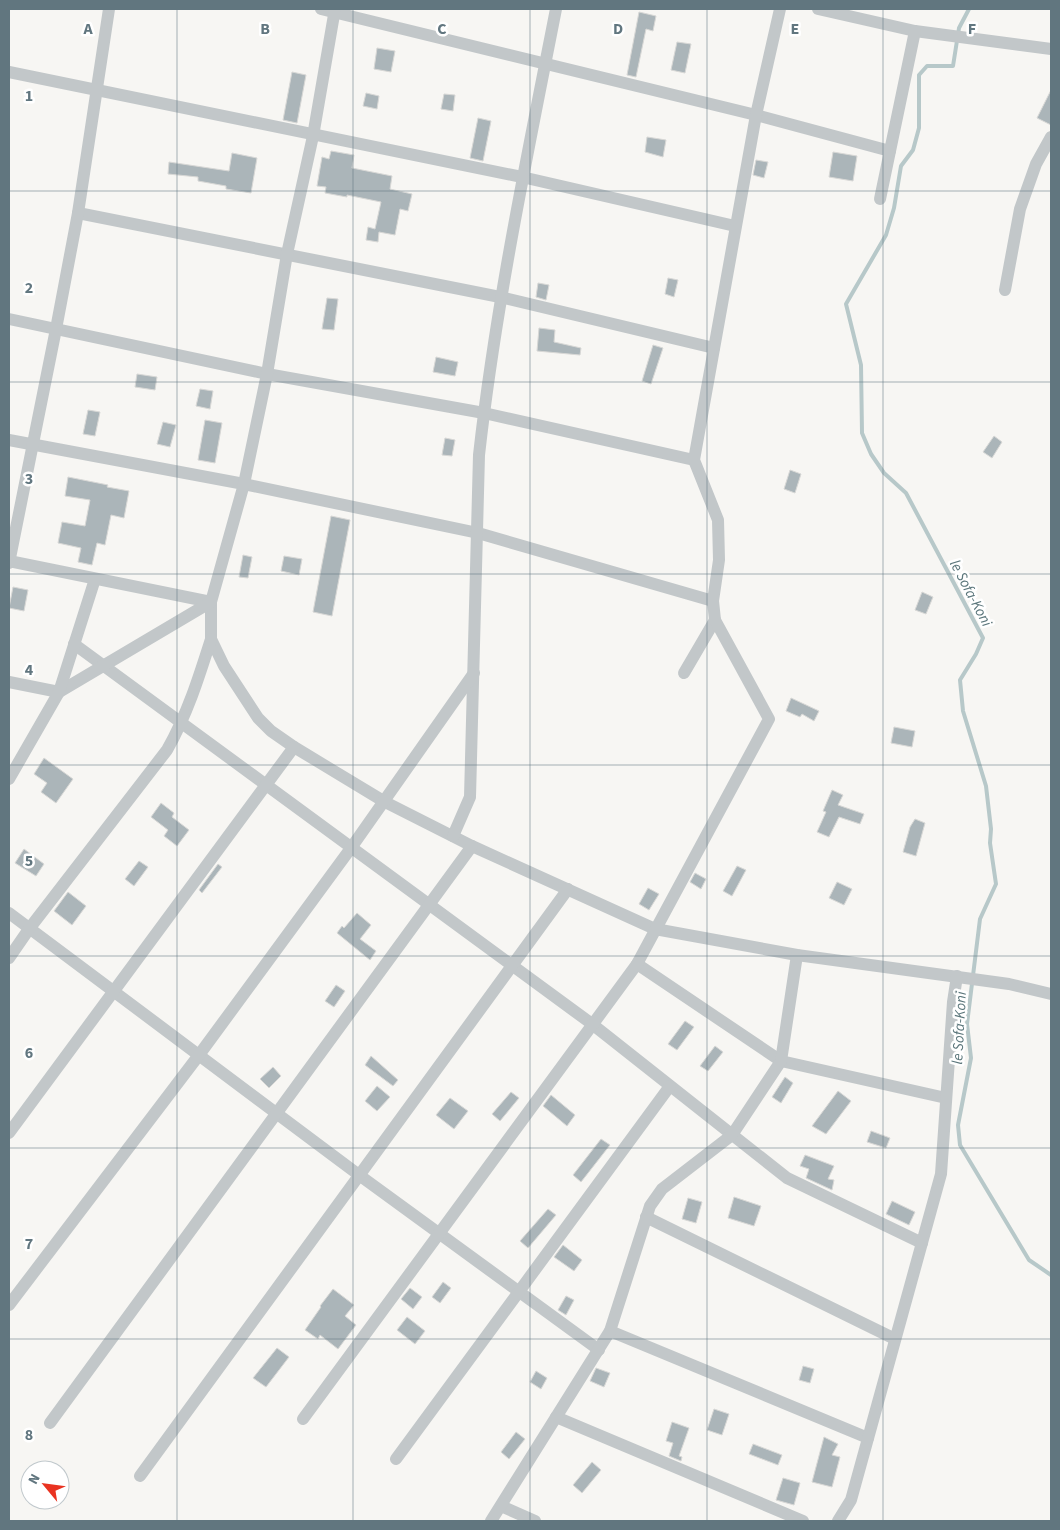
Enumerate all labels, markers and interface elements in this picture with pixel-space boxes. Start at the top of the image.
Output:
text: A [82,18,93,40]
text: B [260,18,270,40]
text: C [437,18,447,40]
text: D [613,18,623,40]
text: E [791,18,799,40]
text: F [968,18,976,40]
text: 1 [25,85,33,107]
text: 2 [25,277,33,299]
text: 3 [25,468,33,490]
water label: le Sofa-Koni [944,556,997,631]
text: 4 [25,659,34,681]
text: 5 [25,850,33,872]
water label: le Sofa-Koni [947,990,972,1065]
text: 6 [25,1042,33,1064]
text: 7 [25,1233,33,1255]
text: 8 [25,1424,33,1446]
north arrow [20,1460,70,1510]
text: N [24,1470,46,1488]

